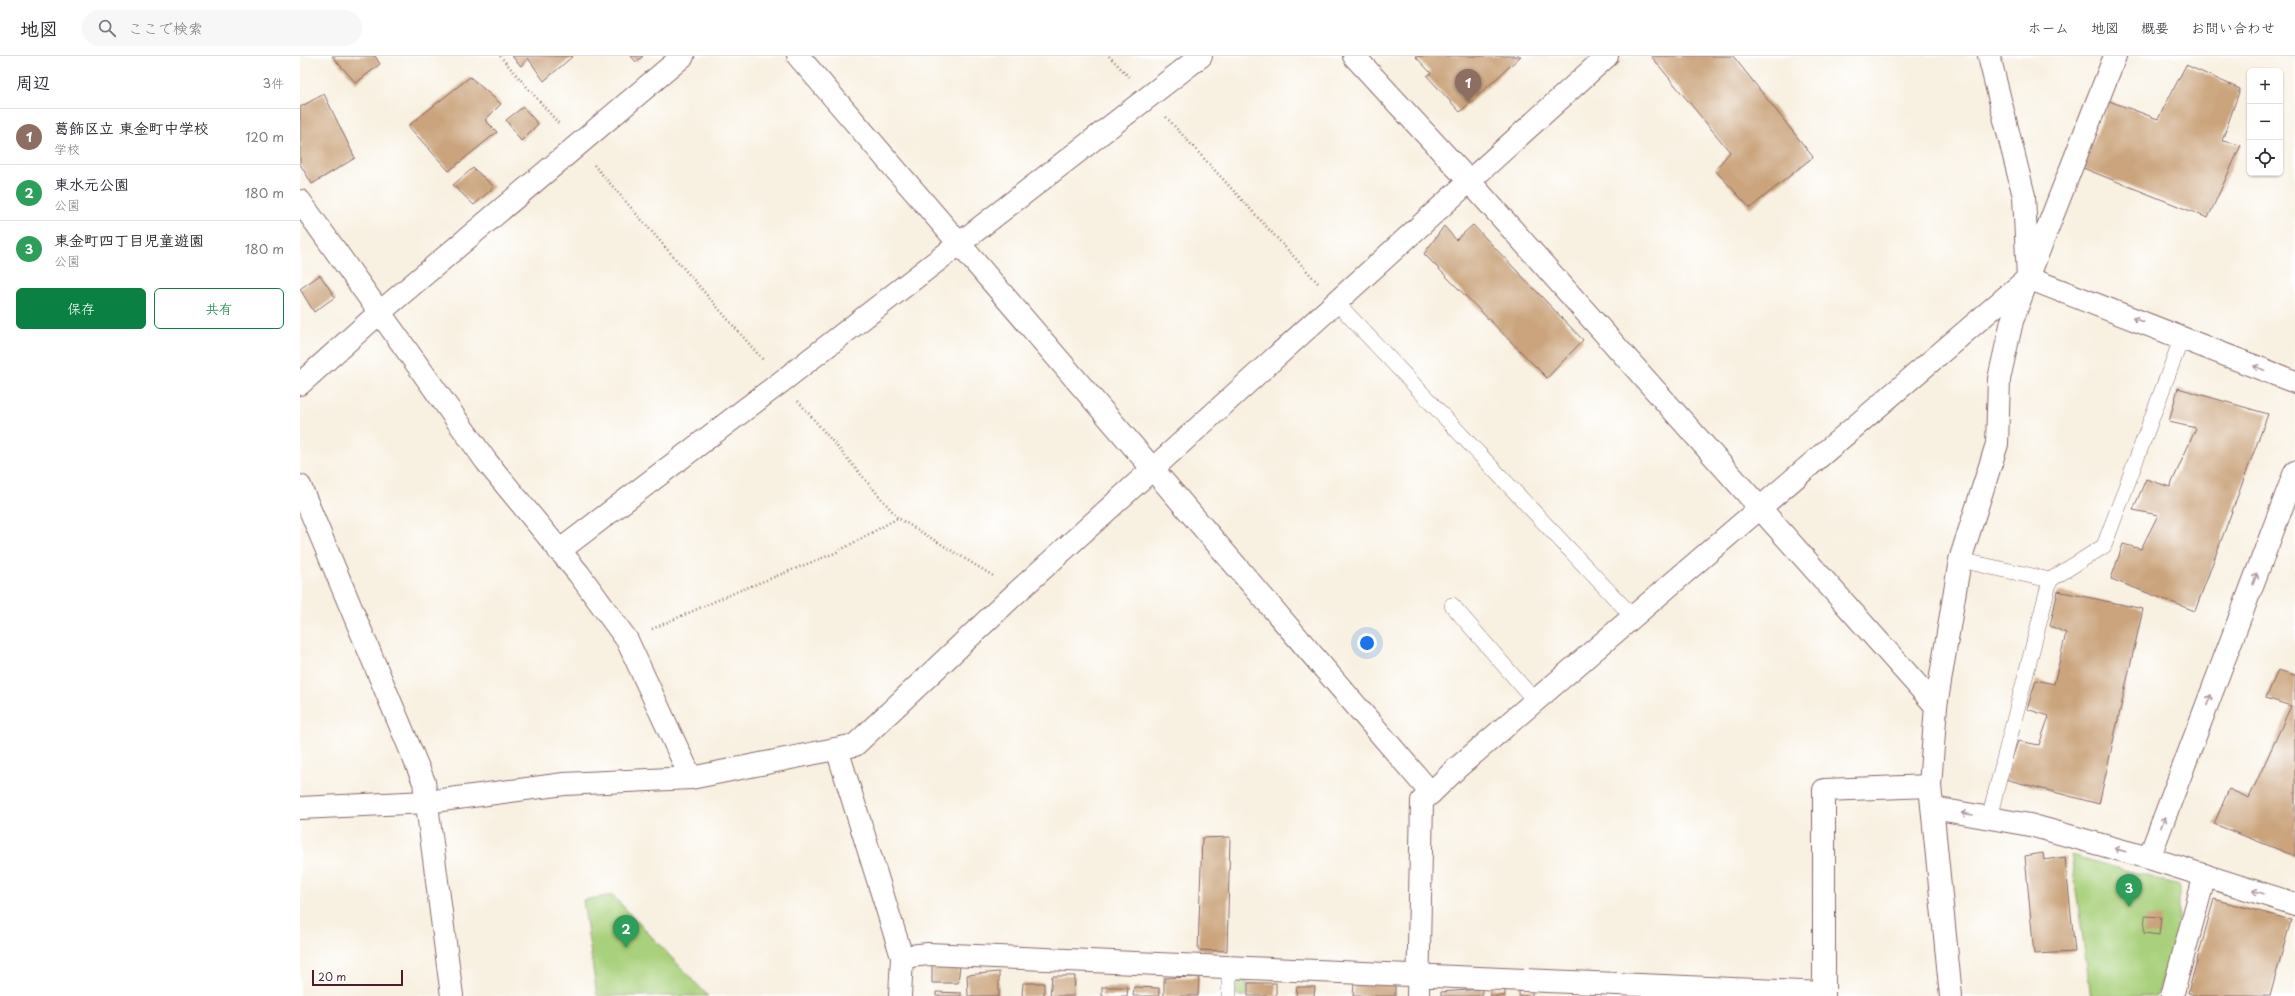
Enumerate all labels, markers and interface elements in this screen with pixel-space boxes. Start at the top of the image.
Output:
search box [82,10,362,46]
text: 地図 [20,14,58,42]
text: ここで検索 [128,16,203,39]
icon: search [96,17,118,39]
text: ホーム [2028,17,2069,38]
text: 地図 [2091,17,2119,38]
text: 概要 [2141,17,2169,38]
text: お問い合わせ [2191,17,2275,38]
map controls [2247,68,2283,176]
button: + [2247,68,2283,104]
text: 周辺 [16,69,50,95]
pin: 1 [1455,69,1481,102]
text: 3件 [262,73,284,92]
button: − [2247,104,2283,140]
text: 葛飾区立 東金町中学校 [54,116,209,139]
text: 1 [26,127,32,146]
text: 120 m [245,127,284,146]
text: 学校 [54,139,80,158]
button: locate [2247,140,2283,176]
text: 東水元公園 [54,172,129,195]
text: 2 [24,183,34,202]
text: 180 m [245,183,284,202]
text: 公園 [54,195,80,214]
text: 東金町四丁目児童遊園 [54,228,204,251]
text: 3 [25,239,33,258]
text: 180 m [245,239,284,258]
text: 公園 [54,251,80,270]
button: 保存 [16,288,146,329]
button: 共有 [154,288,284,329]
one-way arrow [2132,316,2144,324]
one-way arrow [2253,363,2265,371]
one-way arrow [2251,573,2259,585]
your location [1357,633,1377,653]
one-way arrow [2205,695,2213,707]
one-way arrow [1960,810,1973,818]
one-way arrow [2159,816,2167,828]
one-way arrow [2114,846,2127,853]
pin: 3 [2116,874,2142,907]
one-way arrow [2252,888,2265,895]
pin: 2 [613,915,639,948]
scale bar [312,968,403,987]
text: 20 m [318,968,346,985]

